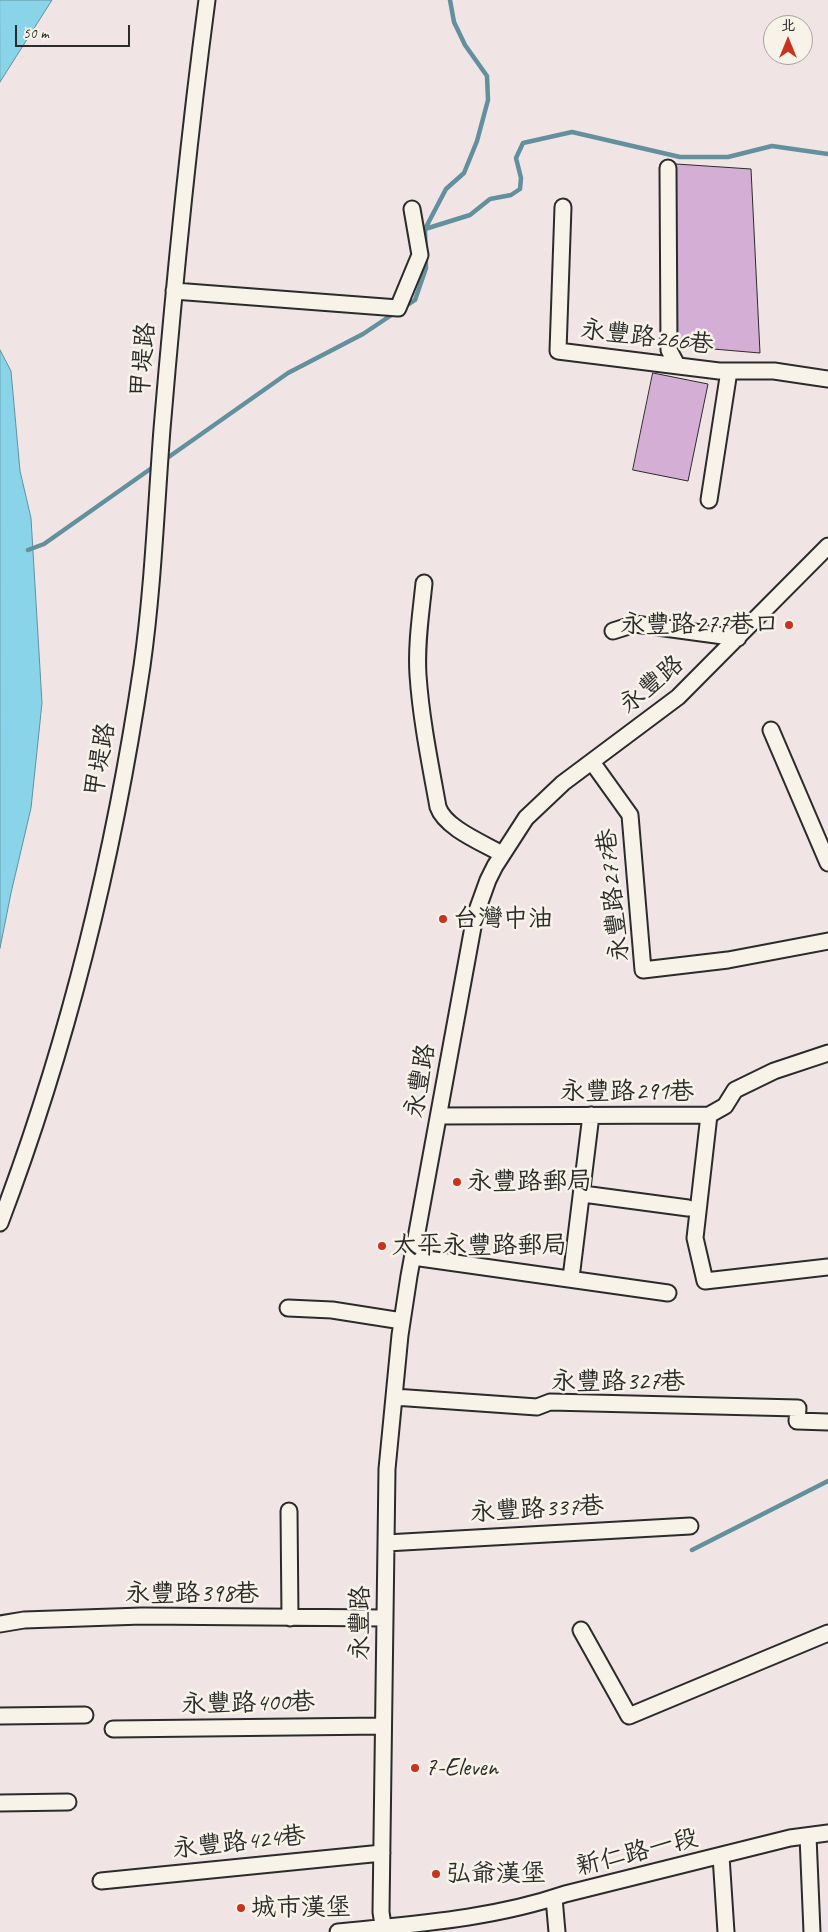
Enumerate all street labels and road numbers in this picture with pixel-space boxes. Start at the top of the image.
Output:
street label: 永豐路266巷 [579,315,715,361]
street label: 甲堤路 [126,321,162,399]
street label: 永豐路 [614,649,690,721]
street label: 甲堤路 [80,720,122,800]
street label: 永豐路277巷 [592,827,636,963]
street label: 永豐路 [400,1041,442,1121]
street label: 永豐路291巷 [560,1077,694,1107]
street label: 永豐路327巷 [551,1367,685,1397]
street label: 永豐路337巷 [469,1492,605,1528]
street label: 永豐路398巷 [125,1579,259,1609]
street label: 永豐路 [345,1585,377,1661]
street label: 永豐路400巷 [181,1688,315,1720]
street label: 永豐路424巷 [171,1821,307,1865]
street label: 新仁路一段 [573,1823,701,1883]

